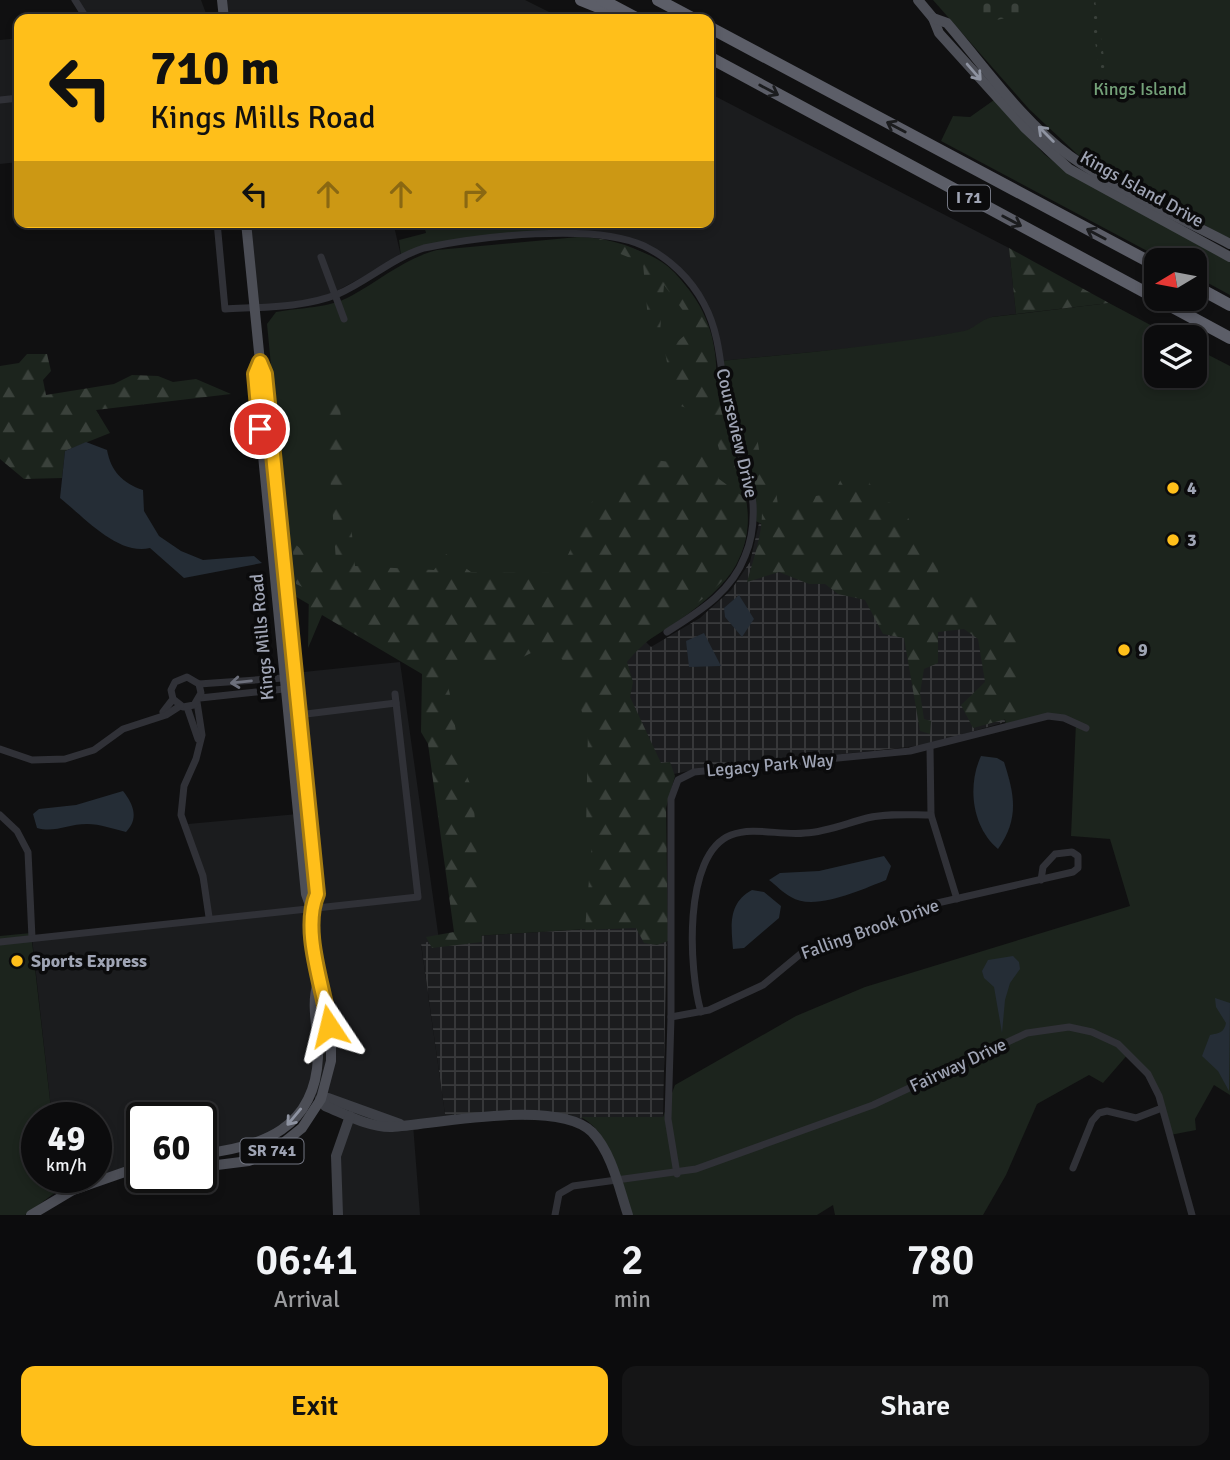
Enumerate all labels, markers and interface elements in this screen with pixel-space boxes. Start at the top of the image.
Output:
text: 710 m [150,38,280,98]
icon: left [35,42,126,133]
one-way arrow [966,63,982,81]
park label: Kings Island [1093,78,1187,100]
one-way arrow [758,84,779,97]
text: Kings Mills Road [150,98,376,137]
one-way arrow [886,120,906,134]
one-way arrow [1037,126,1054,143]
street label: Kings Island Drive [1076,146,1208,232]
icon: left [236,175,274,213]
icon: ahead [309,175,347,213]
icon: ahead [382,175,420,213]
icon: right [455,175,493,213]
road number: I 71 [948,186,990,210]
one-way arrow [1001,215,1022,229]
one-way arrow [1087,227,1107,241]
north arrow [1144,248,1208,312]
map controls [1144,248,1207,388]
button: layers [1144,325,1207,388]
street label: Courseview Drive [711,366,763,500]
pin [230,399,290,459]
icon: arrive [241,410,279,448]
place label: 4 [1187,477,1197,499]
marker: 4 [1165,480,1181,496]
place label: 3 [1187,529,1197,551]
marker: 3 [1165,532,1181,548]
street label: Kings Mills Road [246,573,278,701]
place label: 9 [1138,639,1148,661]
marker: 9 [1116,642,1132,658]
one-way arrow [230,676,253,689]
street label: Legacy Park Way [705,748,835,782]
street label: Falling Brook Drive [798,894,942,964]
place label: Sports Express [31,950,147,972]
marker: Sports Express [9,953,25,969]
position arrow [292,989,366,1063]
street label: Fairway Drive [906,1033,1010,1097]
speed limit sign: 60 [126,1102,217,1193]
one-way arrow [286,1108,302,1126]
text: 49 [48,1117,85,1160]
road number: SR 741 [240,1138,304,1163]
text: km/h [46,1154,87,1176]
text: 06:41 [256,1235,358,1286]
text: 2 [621,1235,644,1286]
text: 780 [906,1235,974,1286]
text: Arrival [274,1285,340,1314]
text: min [614,1285,651,1314]
text: m [931,1285,950,1314]
button: Exit [21,1366,608,1446]
button: Share [622,1366,1209,1446]

